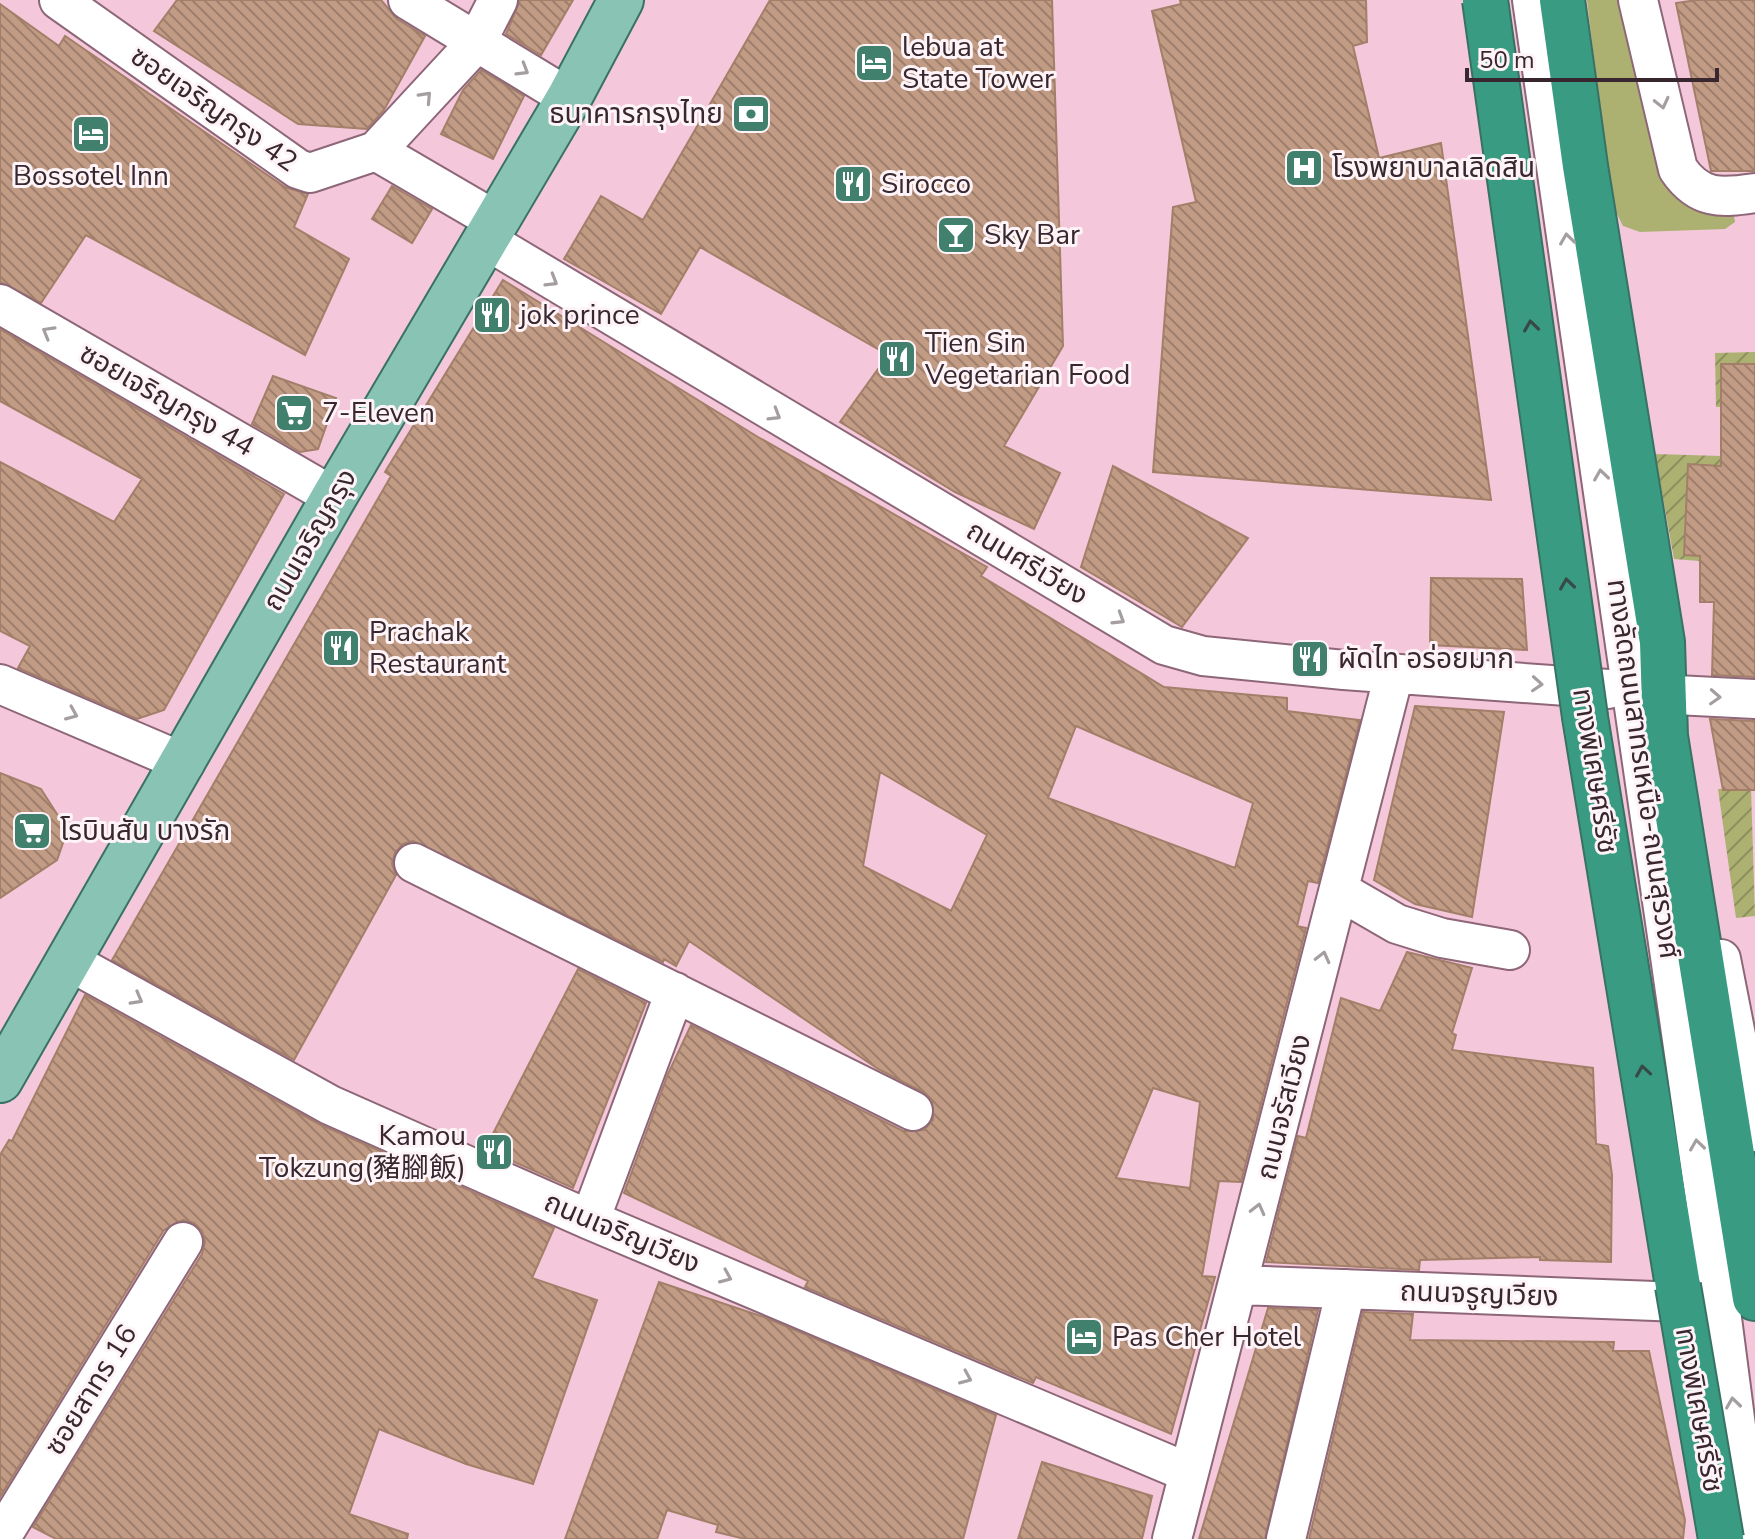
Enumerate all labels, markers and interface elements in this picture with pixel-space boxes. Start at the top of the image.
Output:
place label: lebua at State Tower [902,28,1054,98]
scale bar [1467,32,1717,82]
street label: ซอยเจริญกรุง 42 [123,37,305,181]
hotel icon: lebua at State Tower [853,42,895,84]
text: 50 m [1479,44,1535,76]
one-way arrow [514,60,529,76]
one-way arrow [417,91,431,106]
bank icon: ธนาคารกรุงไทย [730,93,772,135]
place label: ธนาคารกรุงไทย [549,95,723,133]
one-way arrow [1653,96,1670,109]
hotel icon: Bossotel Inn [70,113,112,155]
hospital icon: โรงพยาบาลเลิดสิน [1283,147,1325,189]
place label: โรงพยาบาลเลิดสิน [1332,149,1535,187]
place label: Bossotel Inn [13,157,169,195]
restaurant icon: Sirocco [832,163,874,205]
place label: Sirocco [881,165,971,203]
bar icon: Sky Bar [935,214,977,256]
place label: Sky Bar [984,216,1080,254]
one-way arrow [1559,233,1576,246]
one-way arrow [543,271,558,287]
restaurant icon: jok prince [471,294,513,336]
place label: jok prince [518,296,640,334]
one-way arrow [1523,320,1540,333]
place label: Tien Sin Vegetarian Food [924,324,1130,394]
one-way arrow [42,326,57,342]
street label: ซอยเจริญกรุง 44 [73,335,261,465]
restaurant icon: Tien Sin Vegetarian Food [876,338,918,380]
supermarket icon: 7-Eleven [273,392,315,434]
place label: 7-Eleven [322,394,435,432]
one-way arrow [766,405,781,421]
street label: ถนนเจริญกรุง [254,462,366,618]
one-way arrow [1593,468,1610,482]
street label: ถนนศรีเวียง [959,512,1095,614]
one-way arrow [1559,577,1576,591]
street label: ทางลัดถนนสาทรเหนือ-ถนนสุรวงศ์ [1598,577,1688,961]
one-way arrow [1110,609,1125,624]
place label: Prachak Restaurant [369,613,507,683]
restaurant icon: Prachak Restaurant [320,627,362,669]
restaurant icon: ผัดไท อร่อยมาก [1289,638,1331,680]
place label: ผัดไท อร่อยมาก [1338,640,1514,678]
one-way arrow [1531,675,1544,692]
street label: ทางพิเศษศรีรัช [1563,686,1627,856]
one-way arrow [1709,688,1722,705]
one-way arrow [64,705,78,721]
supermarket icon: โรบินสัน บางรัก [11,810,53,852]
place label: โรบินสัน บางรัก [60,812,230,850]
one-way arrow [1313,951,1330,965]
one-way arrow [128,989,143,1005]
street label: ถนนจรัสเวียง [1248,1030,1320,1184]
one-way arrow [1635,1064,1652,1078]
place label: Kamou Tokzung(豬腳飯) [259,1117,466,1187]
restaurant icon: Kamou Tokzung(豬腳飯) [473,1131,515,1173]
one-way arrow [1689,1138,1706,1152]
street label: ถนนเจริญเวียง [538,1183,706,1283]
one-way arrow [1249,1203,1266,1216]
one-way arrow [718,1267,732,1284]
street label: ถนนจรูญเวียง [1399,1272,1559,1316]
hotel icon: Pas Cher Hotel [1063,1316,1105,1358]
street label: ซอยสาทร 16 [36,1318,146,1462]
place label: Pas Cher Hotel [1112,1318,1302,1356]
street label: ทางพิเศษศรีรัช [1666,1325,1732,1495]
one-way arrow [958,1368,972,1384]
one-way arrow [1725,1396,1742,1410]

